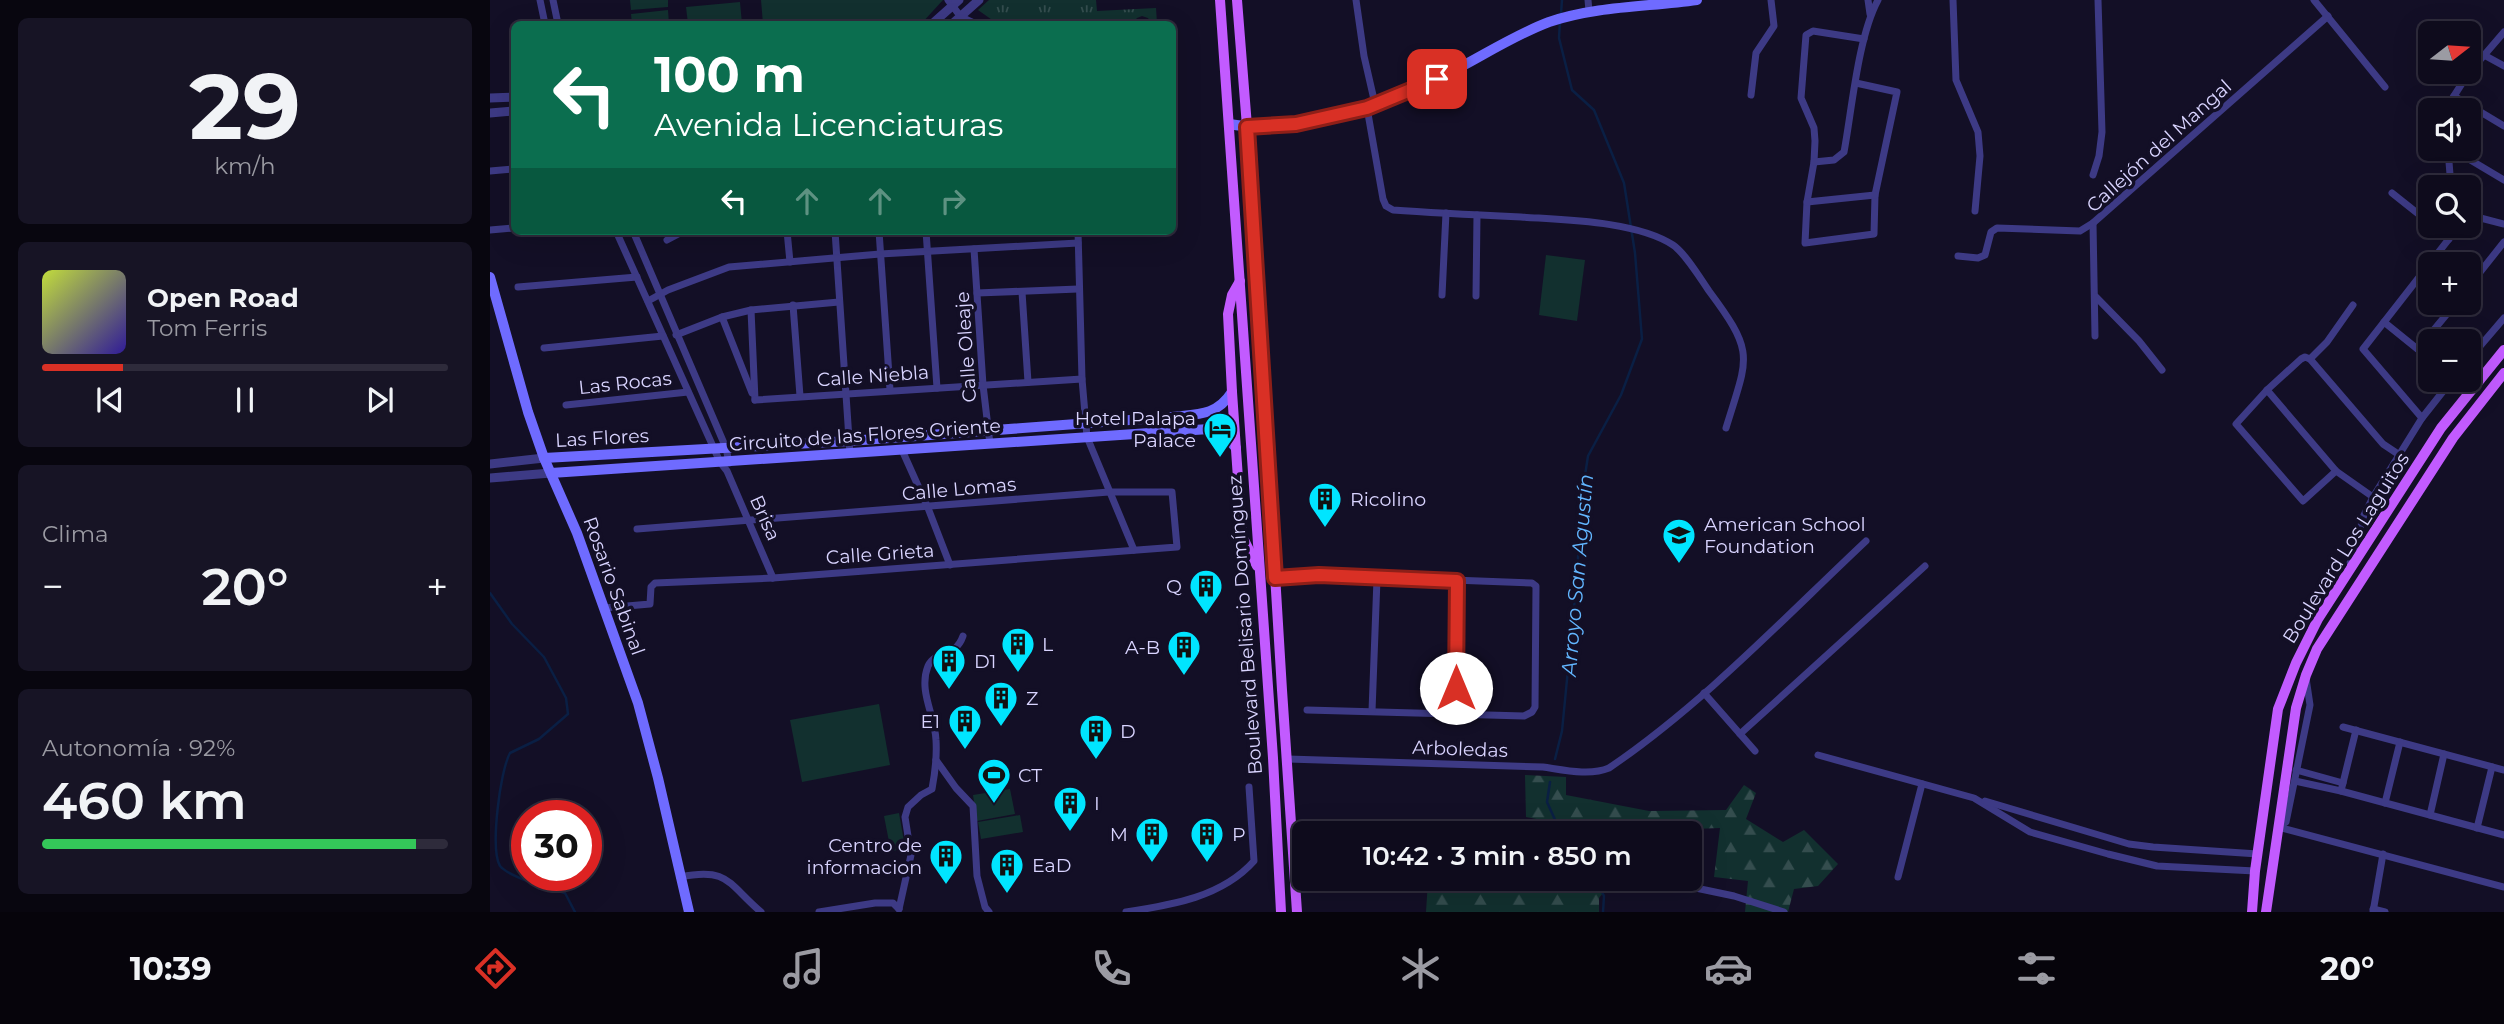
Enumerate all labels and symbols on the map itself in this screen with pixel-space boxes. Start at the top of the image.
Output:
north arrow [2418,21,2482,84]
pin [1407,49,1467,109]
street label: Callejón del Mangal [2082,75,2236,217]
street label: Calle Oleaje [951,291,981,403]
street label: Calle Niebla [816,361,930,391]
street label: Las Rocas [577,367,673,399]
place label: Hotel Palapa Palace [1075,407,1196,452]
hotel icon: Hotel Palapa Palace [1201,410,1239,459]
street label: Circuito de las Flores Oriente [728,414,1002,456]
street label: Las Flores [555,424,649,452]
street label: Boulevard Los Laguitos [2278,448,2414,648]
street label: Calle Lomas [901,473,1017,505]
water label: Arroyo San Agustín [1556,473,1598,679]
street label: Boulevard Belisario Domínguez [1223,474,1267,776]
building icon: Ricolino [1306,480,1344,529]
place label: Ricolino [1350,488,1426,511]
street label: Brisa [745,492,785,544]
place label: American School Foundation [1704,513,1866,558]
street label: Rosario Sabinal [578,514,650,658]
school or university icon: American School Foundation [1660,516,1698,565]
street label: Calle Grieta [825,539,935,569]
building icon: Q [1187,567,1225,616]
place label: Q [1166,575,1182,598]
building icon: L [999,625,1037,674]
building icon: A-B [1165,628,1203,677]
place label: L [1042,633,1054,656]
place label: A-B [1125,636,1160,659]
building icon: D1 [930,642,968,691]
place label: D1 [974,650,996,673]
position arrow [1419,651,1493,725]
building icon: Z [982,679,1020,728]
place label: Z [1026,687,1038,710]
building icon: E1 [946,702,984,751]
place label: E1 [920,710,940,733]
building icon: D [1077,712,1115,761]
place label: D [1120,720,1136,743]
street label: Arboledas [1412,736,1508,762]
sports icon: CT [975,756,1013,805]
place label: CT [1018,764,1042,787]
building icon: I [1051,784,1089,833]
place label: I [1094,792,1100,815]
speed limit sign: 30 [511,800,602,891]
building icon: M [1133,815,1171,864]
building icon: P [1188,815,1226,864]
place label: M [1110,823,1128,846]
place label: P [1232,823,1246,846]
place label: Centro de informacion [807,834,922,879]
building icon: Centro de informacion [927,837,965,886]
building icon: EaD [988,846,1026,895]
place label: EaD [1032,854,1071,877]

